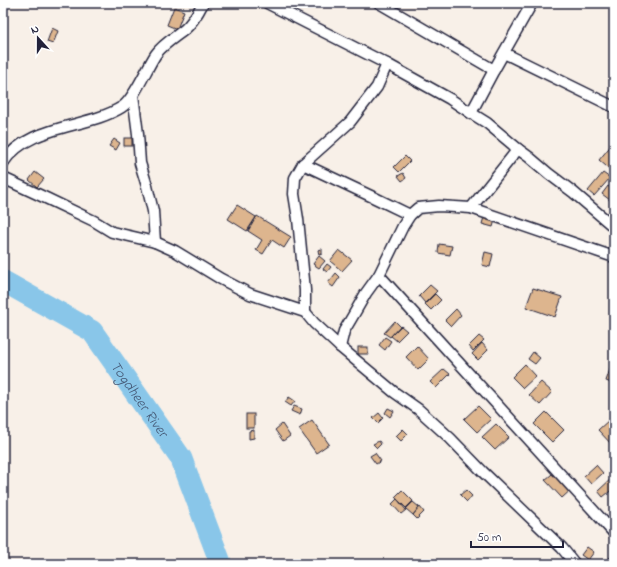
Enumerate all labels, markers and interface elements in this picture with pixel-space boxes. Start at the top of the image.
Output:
north arrow [18,18,58,58]
text: N [28,21,41,38]
water label: Togdheer River [104,357,175,444]
scale bar [471,523,563,549]
text: 50 m [477,529,501,547]

